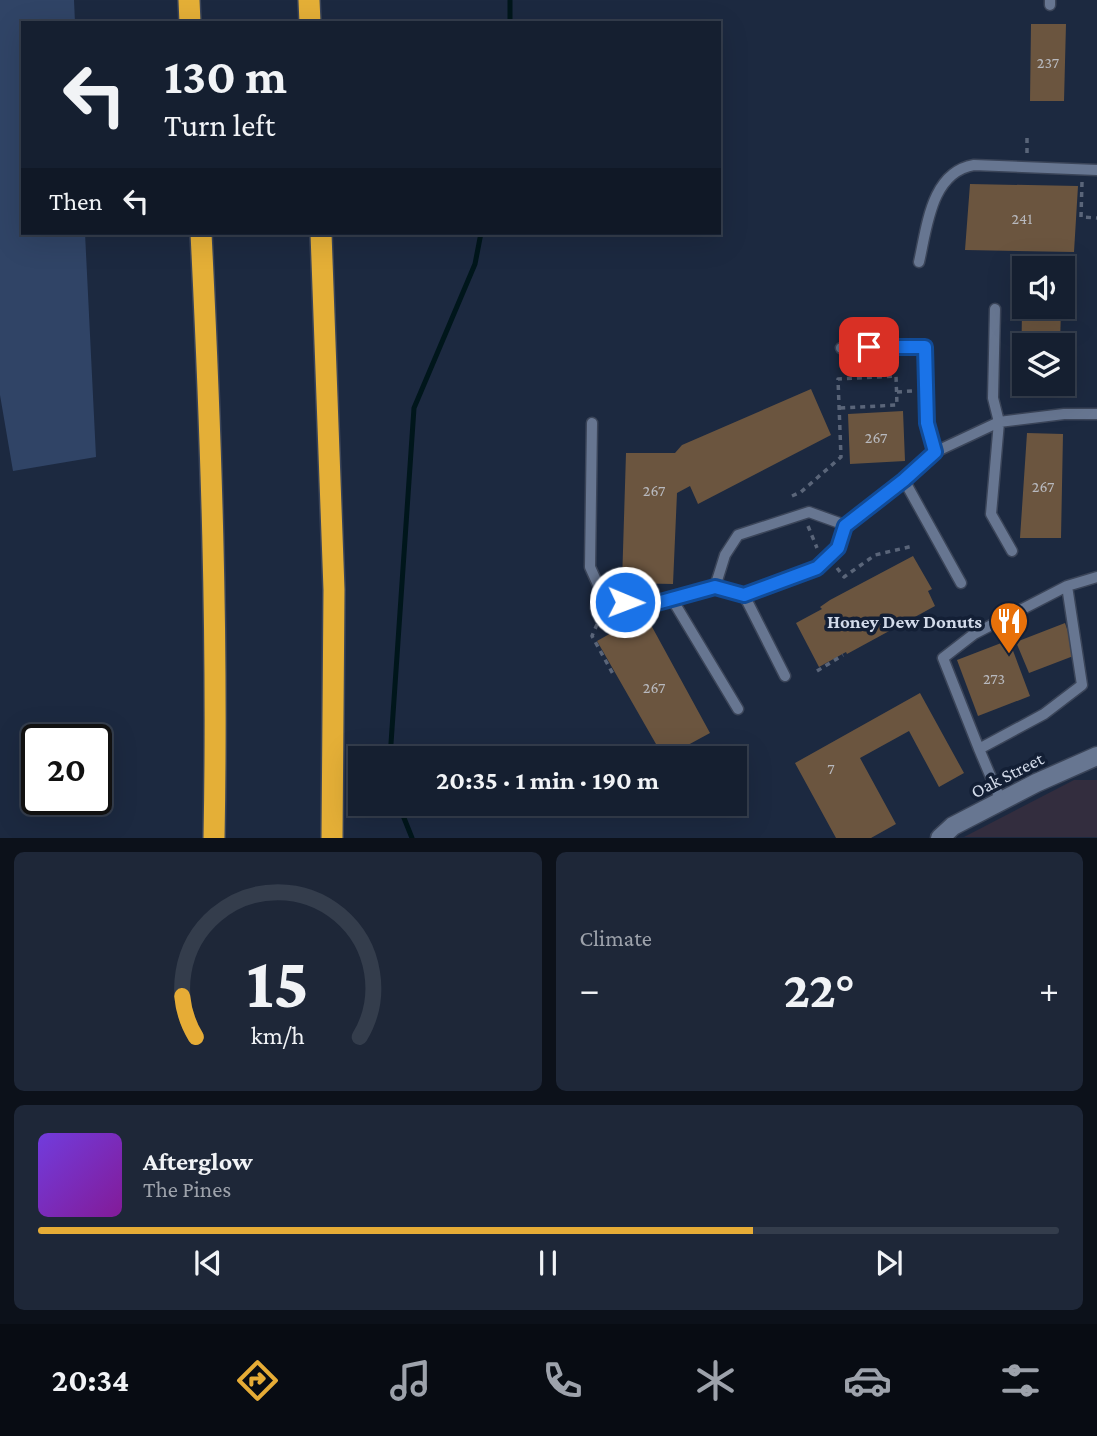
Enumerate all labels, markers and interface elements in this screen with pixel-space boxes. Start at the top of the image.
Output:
icon: left [49,49,140,140]
text: 130 m [164,49,287,104]
house number: 237 [1037,54,1060,71]
text: Turn left [164,107,275,143]
icon: left [117,182,155,220]
text: Then [49,187,103,216]
house number: 241 [1011,210,1033,227]
map controls [1012,256,1075,396]
button: sound [1012,256,1075,319]
pin [839,317,899,377]
icon: arrive [850,328,888,366]
button: layers [1012,333,1075,396]
house number: 267 [865,429,888,446]
house number: 267 [1032,478,1055,495]
house number: 267 [643,482,666,499]
position arrow [588,565,662,639]
restaurant icon: Honey Dew Donuts [988,600,1030,655]
place label: Honey Dew Donuts [827,611,982,632]
house number: 273 [983,670,1005,687]
house number: 267 [643,679,666,696]
speed limit sign: 20 [21,724,112,815]
street label: Oak Street [967,747,1047,802]
house number: 7 [827,760,835,777]
text: 20:35 · 1 min · 190 m [436,766,659,795]
text: Climate [580,925,652,951]
text: 15 [246,943,309,1024]
text: 22° [783,960,855,1018]
text: − [580,968,600,1010]
text: + [1039,968,1059,1010]
text: km/h [251,1022,305,1049]
text: Afterglow [143,1147,253,1176]
text: The Pines [143,1176,231,1202]
icon: previous [189,1244,227,1282]
icon: pause [529,1244,567,1282]
icon: next [870,1244,908,1282]
icon: directions [233,1356,282,1405]
icon: music [386,1356,435,1405]
icon: phone [538,1356,587,1405]
icon: climate [691,1356,740,1405]
icon: car [843,1356,892,1405]
icon: filters [996,1356,1045,1405]
text: 20:34 [52,1362,129,1398]

